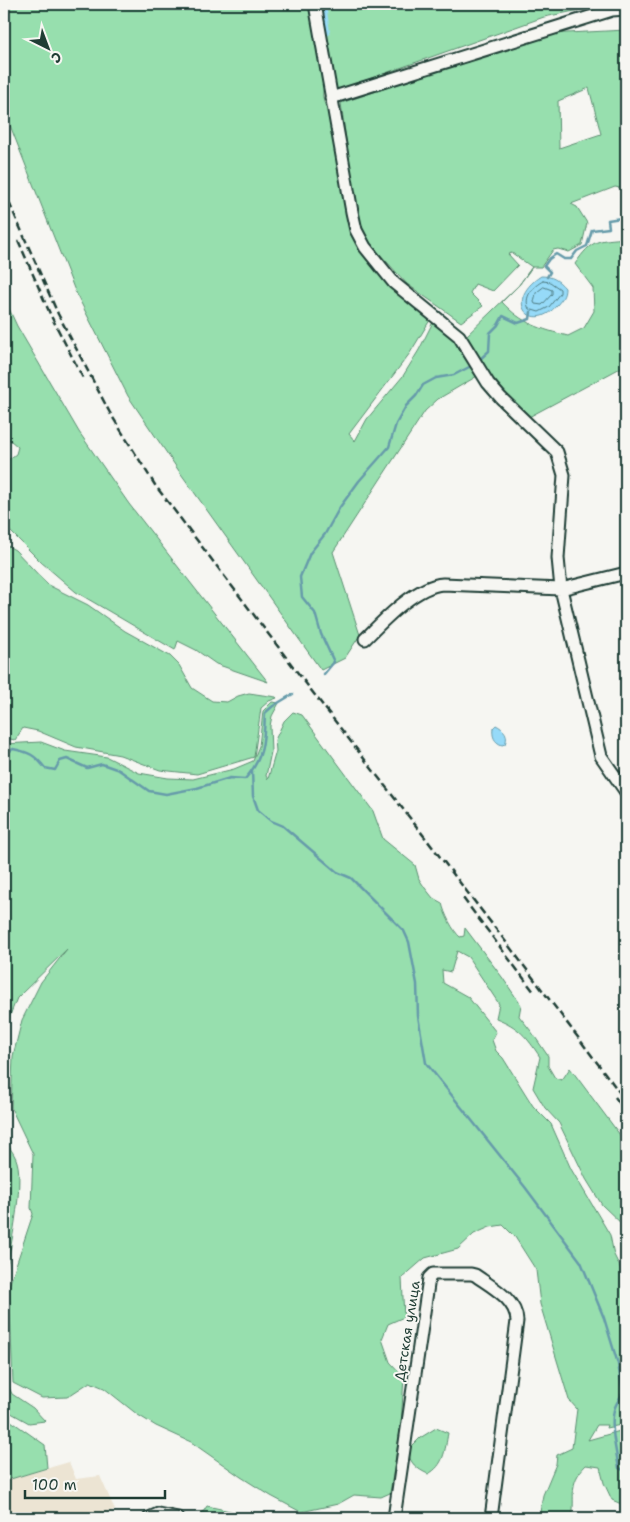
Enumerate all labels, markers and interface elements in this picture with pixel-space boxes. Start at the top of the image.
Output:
north arrow [22,22,72,72]
text: С [47,48,66,67]
street label: Детская улица [390,1279,424,1383]
scale bar [25,1467,165,1499]
text: 100 m [32,1475,77,1495]

